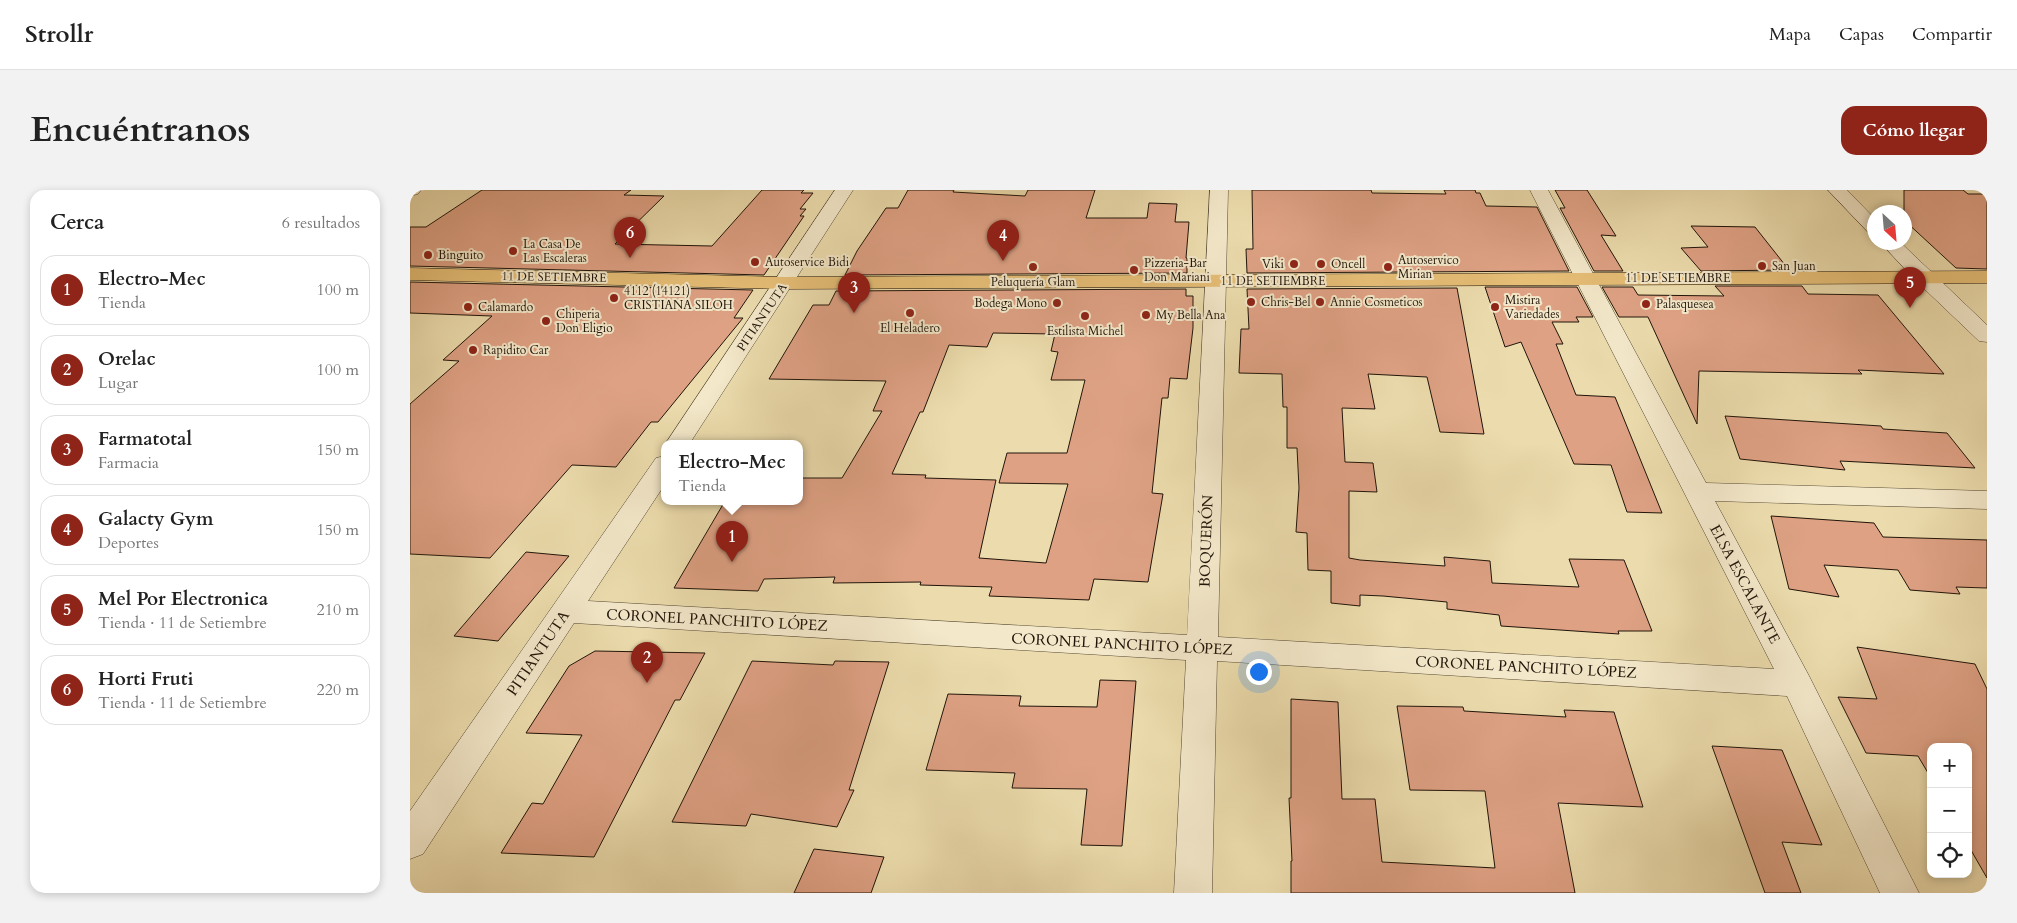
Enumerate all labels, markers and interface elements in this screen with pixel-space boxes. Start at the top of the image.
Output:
text: Strollr [25,18,93,51]
text: Mapa [1769,22,1811,47]
text: Capas [1839,22,1884,47]
text: Compartir [1912,22,1992,47]
text: Encuéntranos [30,106,251,154]
button: Cómo llegar [1841,106,1987,155]
north arrow [1867,205,1912,250]
text: Cerca [50,208,104,237]
text: 6 resultados [282,212,360,234]
pin: 6 [614,217,646,258]
pin: 4 [987,220,1019,261]
place label: La Casa De Las Escaleras [523,236,587,266]
marker: La Casa De Las Escaleras [507,245,519,257]
place label: Binguito [438,247,484,263]
marker: Binguito [422,249,434,261]
place label: Autoservico Mirian [1398,252,1459,282]
place label: Autoservice Bidi [765,254,850,270]
place label: Pizzeria-Bar Don Mariani [1144,255,1211,285]
marker: Autoservice Bidi [749,256,761,268]
place label: Viki [1262,256,1285,272]
place label: Oncell [1331,256,1365,272]
marker: Viki [1288,258,1300,270]
marker: Oncell [1315,258,1327,270]
place label: San Juan [1772,258,1816,274]
marker: San Juan [1756,260,1768,272]
marker: Peluquería Glam [1027,261,1039,273]
marker: Autoservico Mirian [1382,261,1394,273]
marker: Pizzeria-Bar Don Mariani [1128,264,1140,276]
text: Electro-Mec [98,266,206,292]
pin: 5 [1894,267,1926,308]
street label: 11 DE SETIEMBRE [501,268,607,286]
street label: 11 DE SETIEMBRE [1626,270,1730,286]
pin: 3 [838,272,870,313]
street label: 11 DE SETIEMBRE [1221,273,1325,289]
place label: Peluquería Glam [991,274,1076,290]
text: 1 [63,279,71,301]
text: 100 m [317,279,359,301]
street label: PITIANTUTA [733,279,791,354]
place label: 4112 (14121) CRISTIANA SILOH [624,283,733,313]
text: Tienda [98,292,146,314]
marker: 4112 (14121) CRISTIANA SILOH [608,292,620,304]
place label: Mistira Variedades [1505,292,1560,322]
place label: Chris-Bel [1261,294,1311,310]
place label: Annie Cosmeticos [1330,294,1423,310]
place label: Bodega Mono [974,295,1048,311]
marker: Chris-Bel [1245,296,1257,308]
marker: Annie Cosmeticos [1314,296,1326,308]
place label: Palasquesea [1656,296,1714,312]
marker: Bodega Mono [1051,297,1063,309]
marker: Palasquesea [1640,298,1652,310]
place label: Calamardo [478,299,534,315]
marker: Calamardo [462,301,474,313]
marker: Mistira Variedades [1489,301,1501,313]
place label: Chiperia Don Eligio [556,306,613,336]
marker: El Heladero [904,307,916,319]
place label: My Bella Ana [1156,307,1226,323]
marker: My Bella Ana [1140,309,1152,321]
marker: Estilista Michel [1079,310,1091,322]
marker: Chiperia Don Eligio [540,315,552,327]
place label: El Heladero [880,320,941,336]
place label: Estilista Michel [1047,323,1123,339]
place label: Rapidito Car [483,342,549,358]
marker: Rapidito Car [467,344,479,356]
text: Orelac [98,346,156,372]
text: 2 [63,359,71,381]
text: 100 m [317,359,359,381]
text: Lugar [98,372,138,394]
text: Farmatotal [98,426,192,452]
text: 3 [63,439,71,461]
text: 150 m [317,439,359,461]
popup [661,440,803,505]
text: Electro-Mec [678,449,786,475]
text: Farmacia [98,452,159,474]
text: Tienda [678,475,726,497]
street label: BOQUERÓN [1194,494,1218,588]
text: Galacty Gym [98,506,213,532]
text: 4 [63,519,71,541]
text: 150 m [317,519,359,541]
pin: 1 [716,521,748,562]
street label: ELSA ESCALANTE [1705,521,1785,647]
text: Deportes [98,532,159,554]
text: Mel Por Electronica [98,586,268,612]
text: 5 [63,599,71,621]
text: 210 m [317,599,359,621]
street label: CORONEL PANCHITO LÓPEZ [606,604,828,636]
street label: PITIANTUTA [502,606,574,699]
text: Tienda · 11 de Setiembre [98,612,267,634]
street label: CORONEL PANCHITO LÓPEZ [1011,628,1233,660]
pin: 2 [631,642,663,683]
street label: CORONEL PANCHITO LÓPEZ [1415,651,1637,683]
your location [1246,659,1272,685]
text: Horti Fruti [98,666,194,692]
text: 6 [63,679,71,701]
text: 220 m [317,679,359,701]
text: Tienda · 11 de Setiembre [98,692,267,714]
map controls [1927,743,1972,878]
button: + [1927,743,1972,788]
button: − [1927,788,1972,833]
button: locate [1927,833,1972,878]

